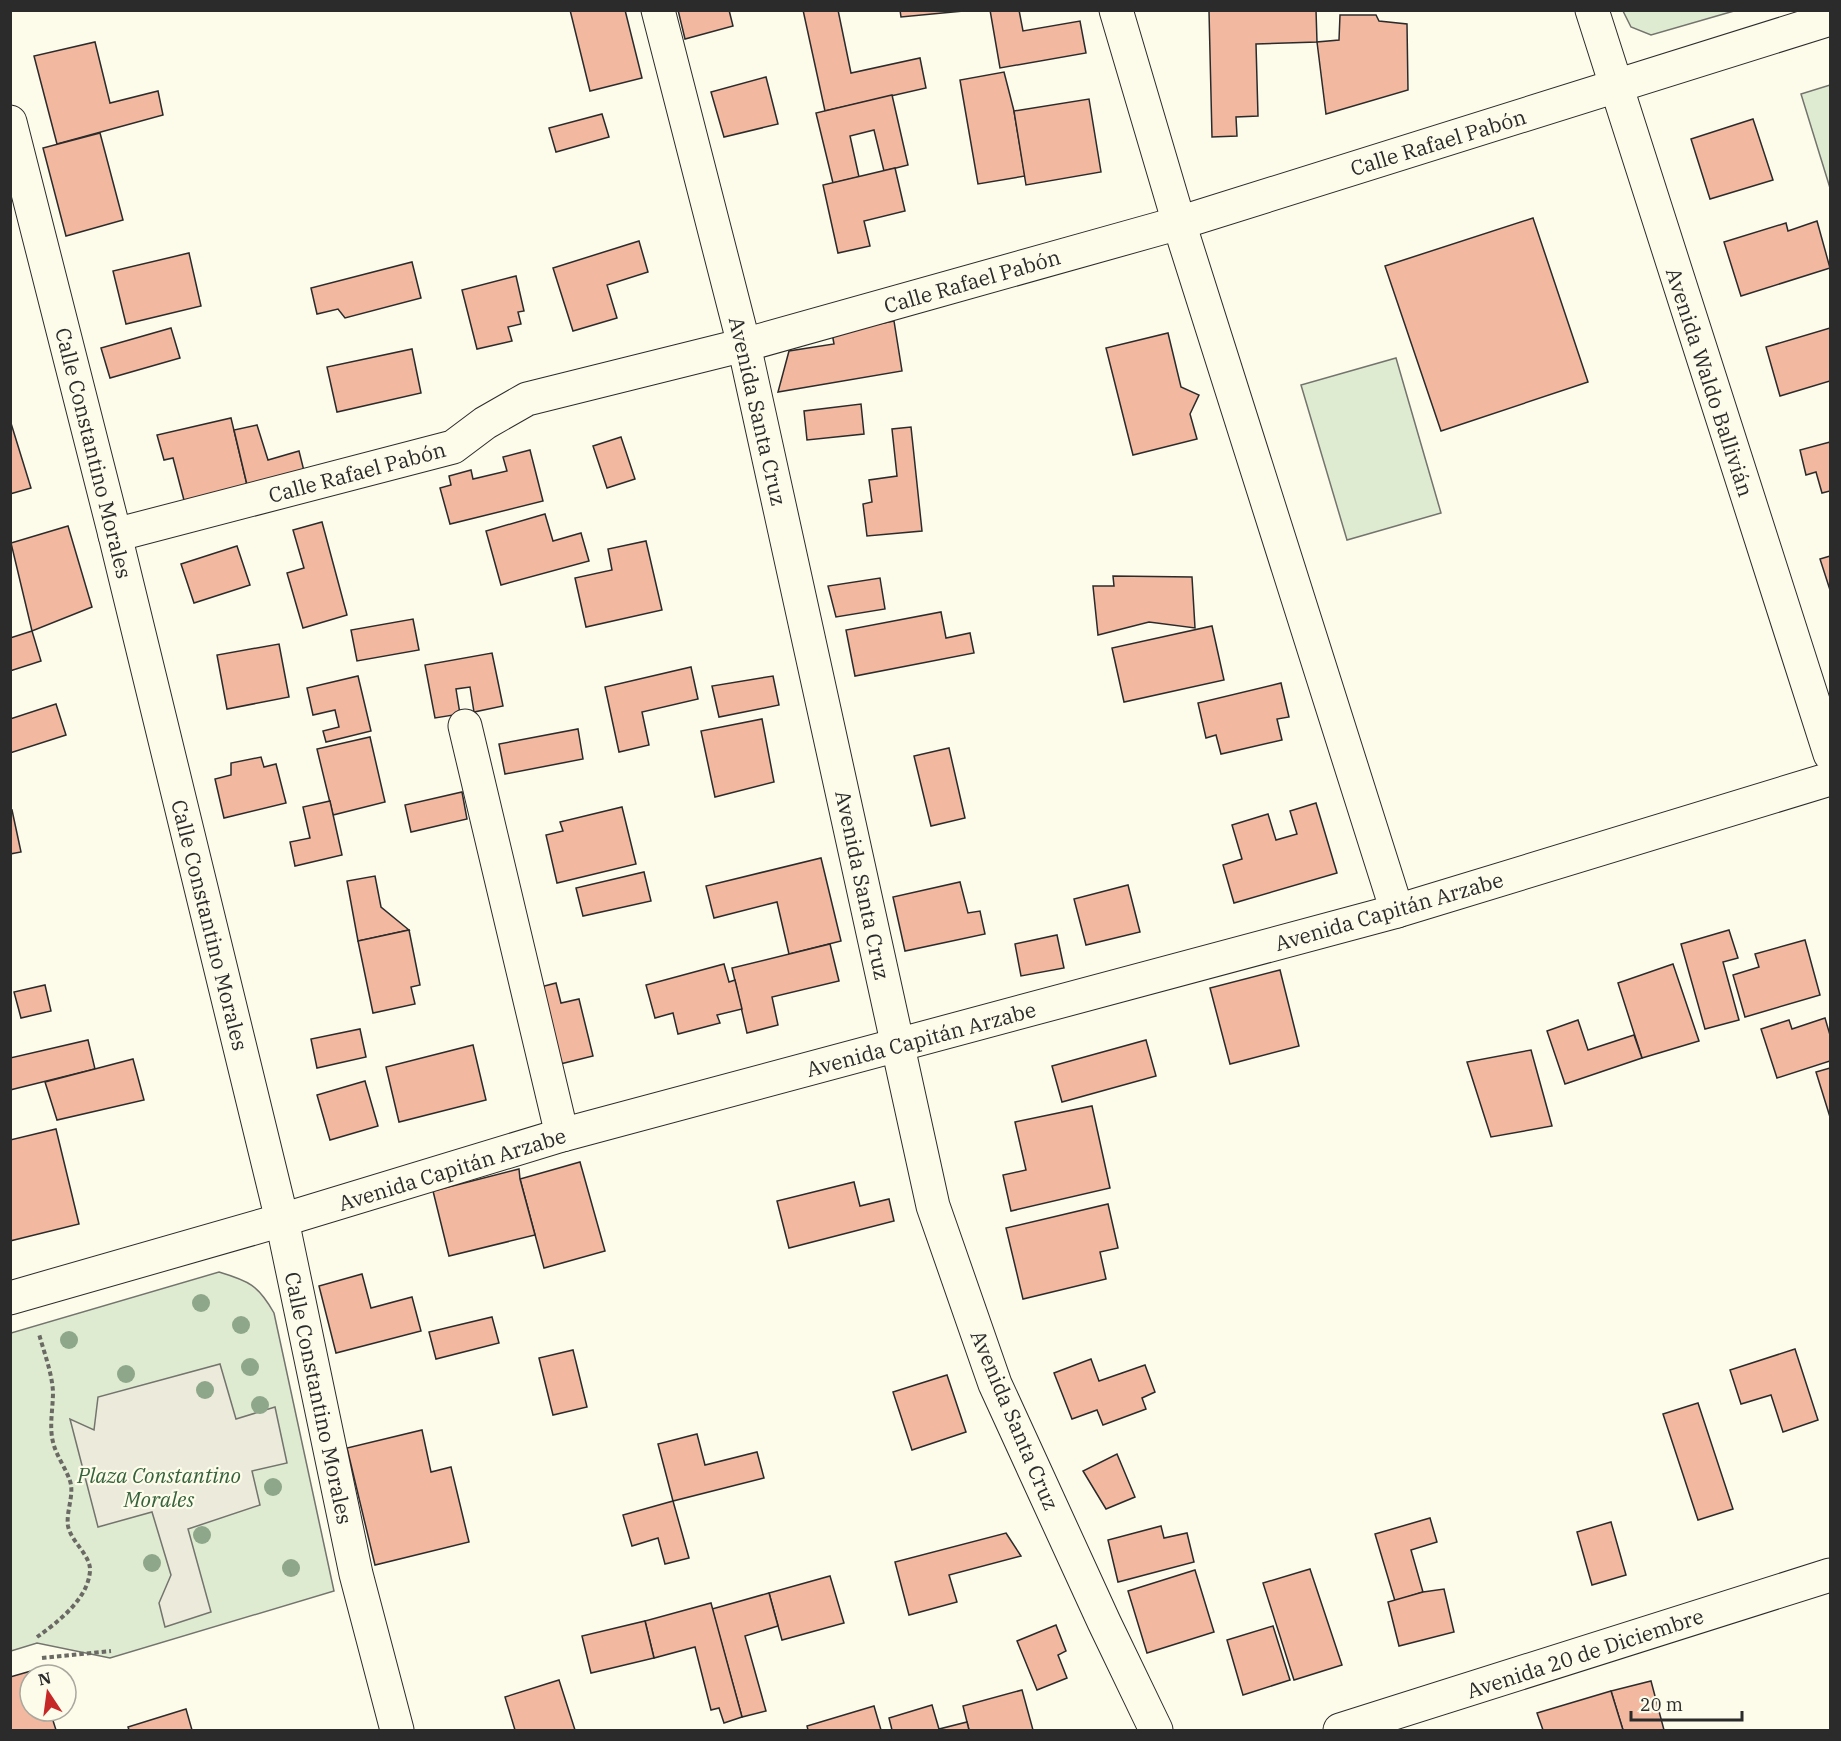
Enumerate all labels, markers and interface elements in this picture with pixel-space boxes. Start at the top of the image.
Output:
street label: Calle Rafael Pabón [1347,102,1529,182]
street label: Calle Rafael Pabón [881,242,1063,320]
street label: Avenida Waldo Ballivián [1660,264,1760,500]
street label: Avenida Santa Cruz [723,314,793,508]
street label: Calle Constantino Morales [49,325,139,581]
street label: Calle Rafael Pabón [265,435,449,509]
street label: Avenida Santa Cruz [829,788,897,982]
street label: Calle Constantino Morales [165,797,255,1053]
street label: Avenida Capitán Arzabe [1271,865,1507,957]
street label: Avenida Capitán Arzabe [803,995,1039,1083]
street label: Avenida Capitán Arzabe [335,1121,569,1217]
street label: Calle Constantino Morales [279,1269,359,1527]
street label: Avenida Santa Cruz [964,1326,1066,1514]
park label: Plaza Constantino Morales [76,1461,241,1513]
street label: Avenida 20 de Diciembre [1463,1601,1707,1705]
north arrow [18,1663,78,1723]
text: N [36,1667,53,1690]
scale bar [1631,1684,1742,1722]
text: 20 m [1640,1693,1683,1716]

